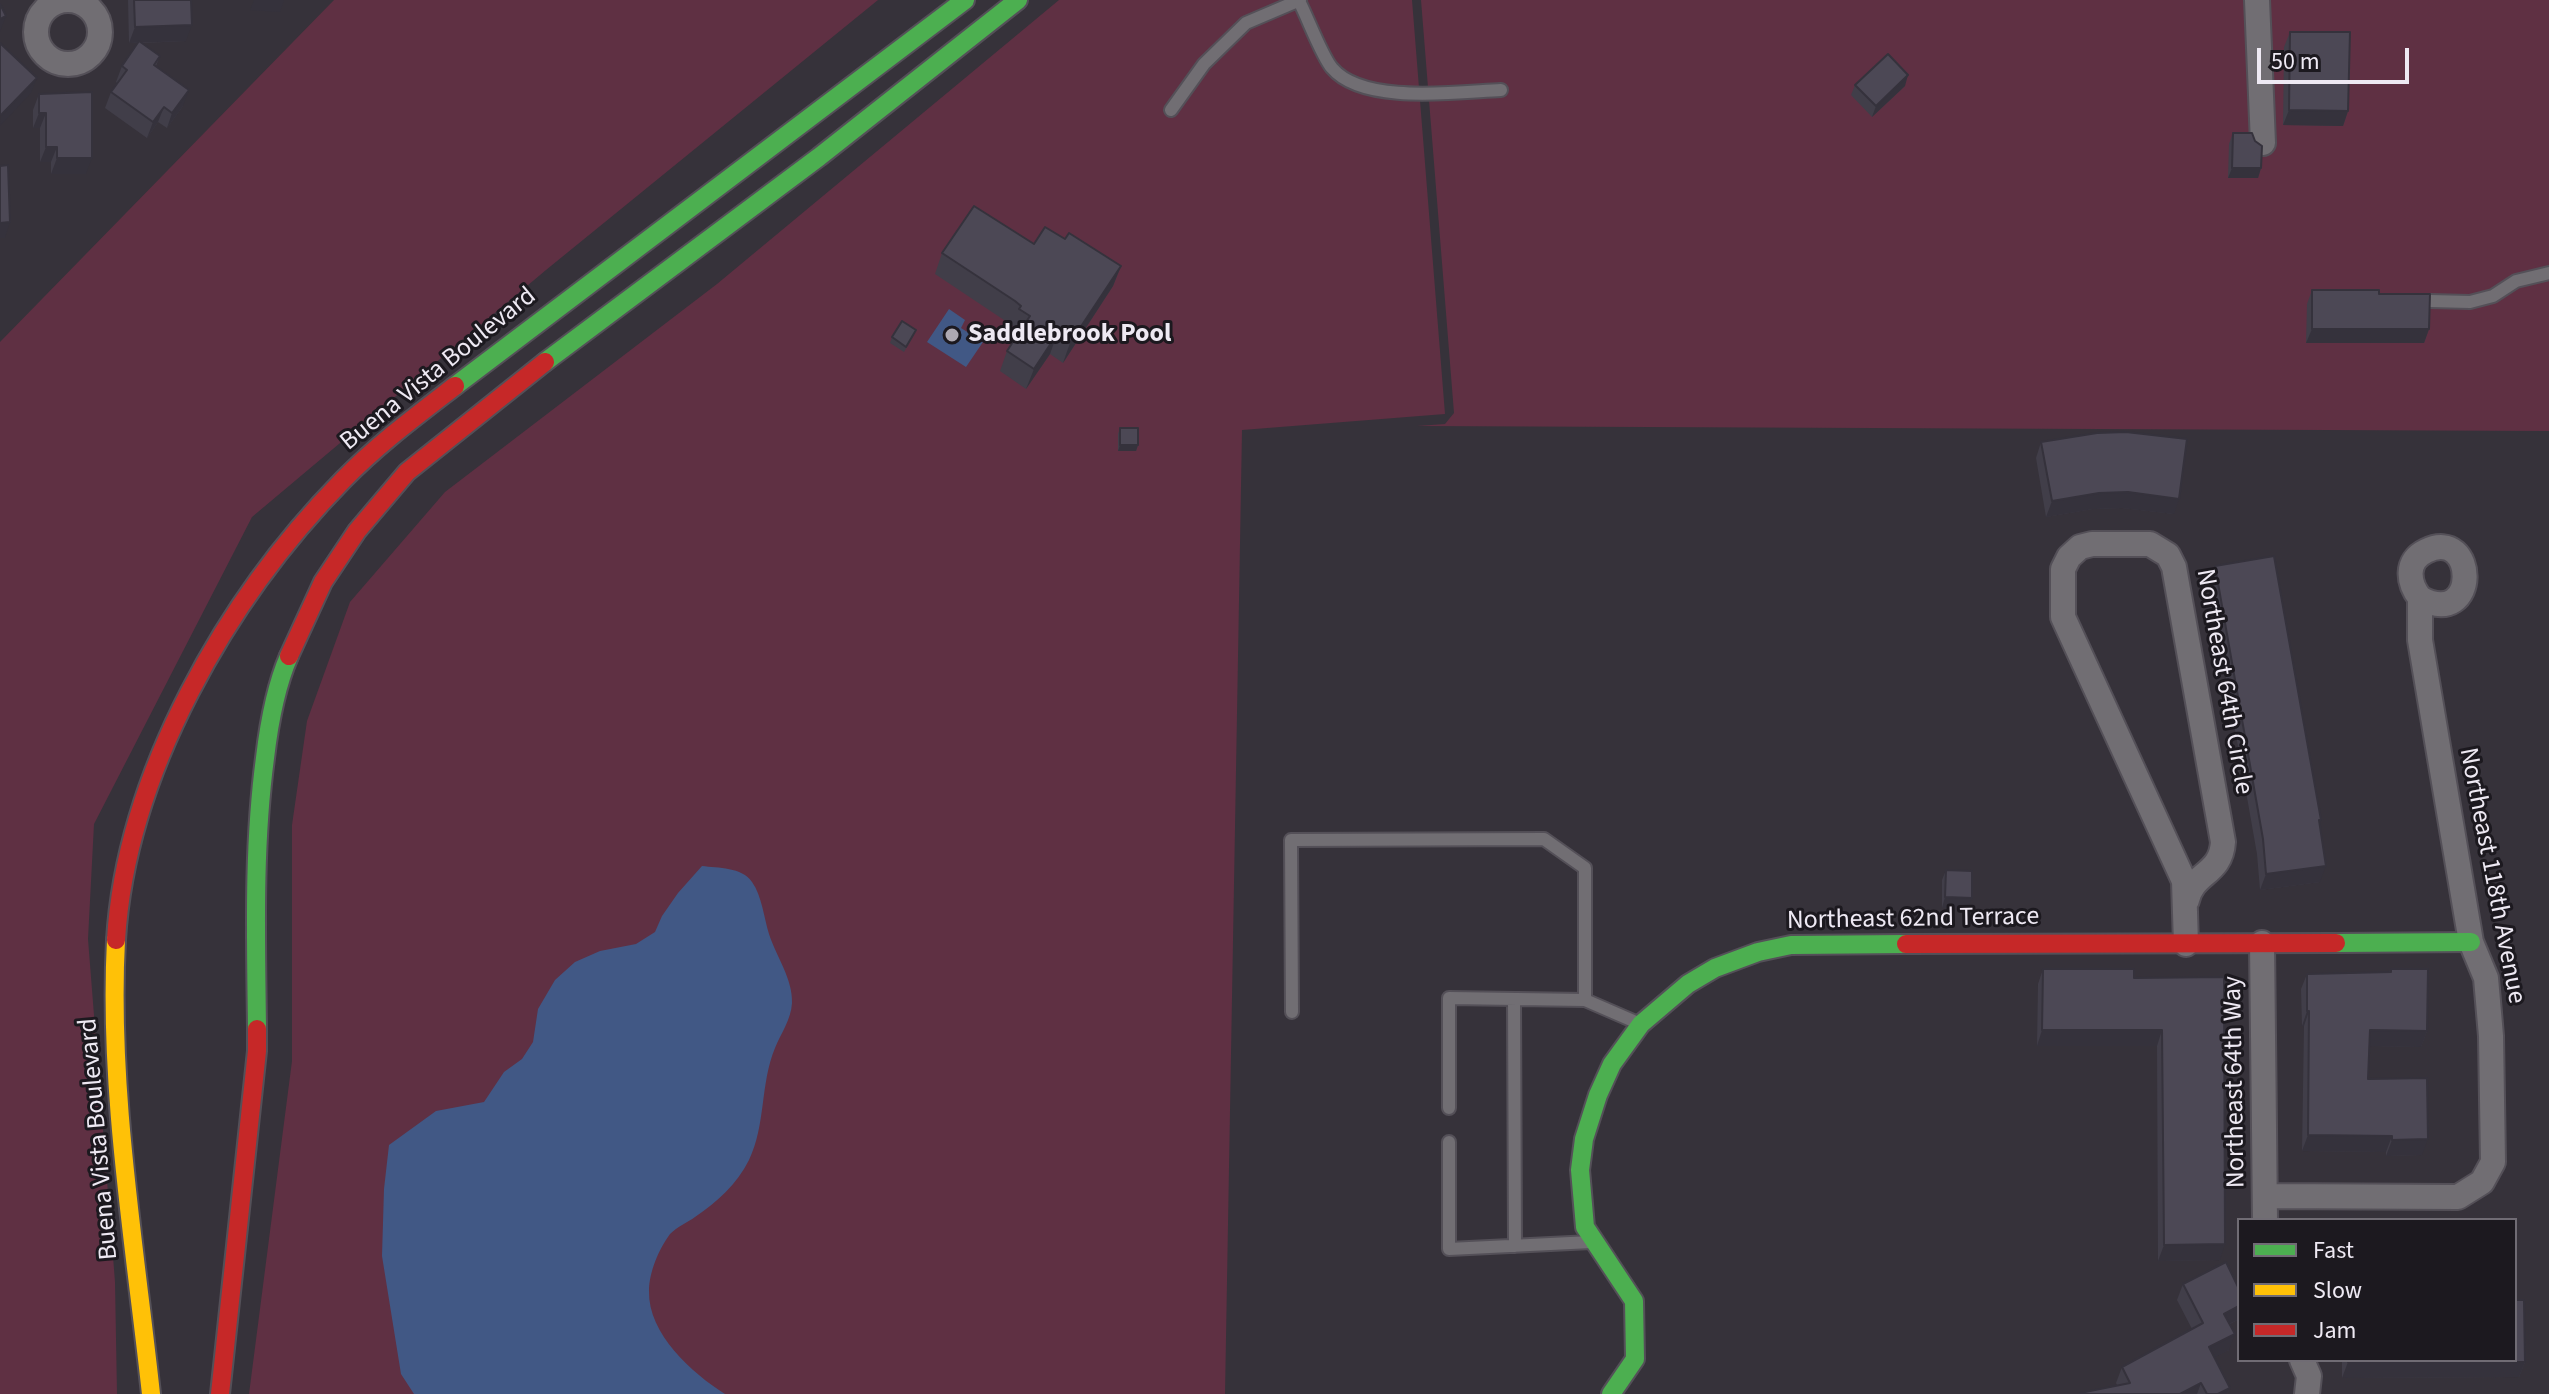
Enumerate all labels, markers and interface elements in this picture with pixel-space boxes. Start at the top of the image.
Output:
scale bar [2261,32,2413,82]
text: 50 m [2271,44,2320,79]
street label: Buena Vista Boulevard [335,282,543,458]
place label: Saddlebrook Pool [968,319,1171,351]
marker: Saddlebrook Pool [943,326,961,344]
street label: Northeast 64th Circle [2188,567,2258,797]
street label: Northeast 118th Avenue [2451,745,2531,1007]
street label: Northeast 62nd Terrace [1787,902,2039,938]
street label: Northeast 64th Way [2219,976,2253,1188]
street label: Buena Vista Boulevard [74,1017,126,1261]
legend [2237,1218,2517,1362]
text: Fast [2313,1233,2354,1268]
text: Slow [2313,1273,2362,1308]
text: Jam [2313,1313,2357,1348]

